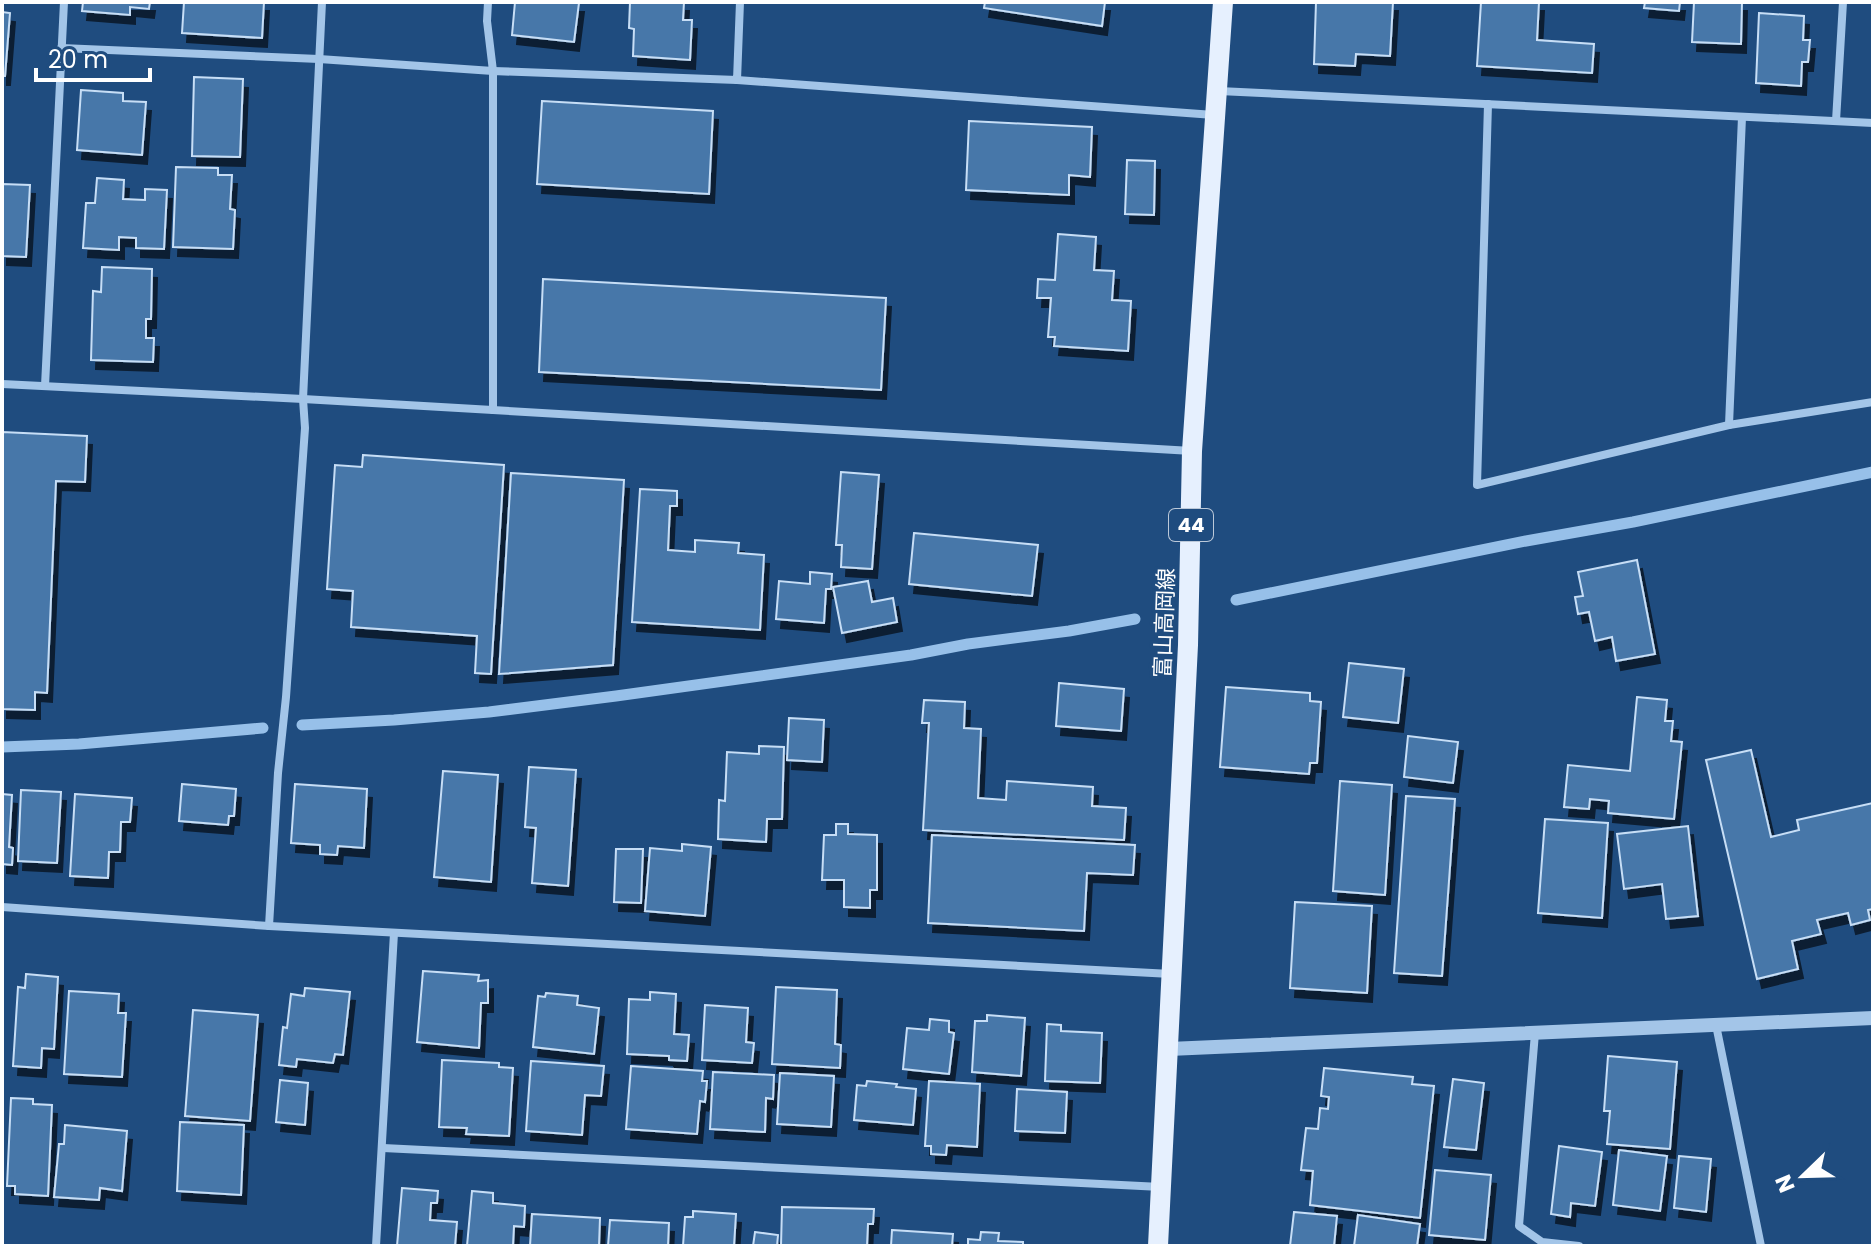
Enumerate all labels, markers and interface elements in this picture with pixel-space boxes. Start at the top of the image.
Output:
scale bar [36,32,150,82]
text: 20 m [48,43,108,76]
road number: 44 [1169,509,1213,541]
street label: 富山高岡線 [1147,568,1182,679]
north arrow [1763,1136,1843,1216]
text: N [1768,1170,1803,1197]

